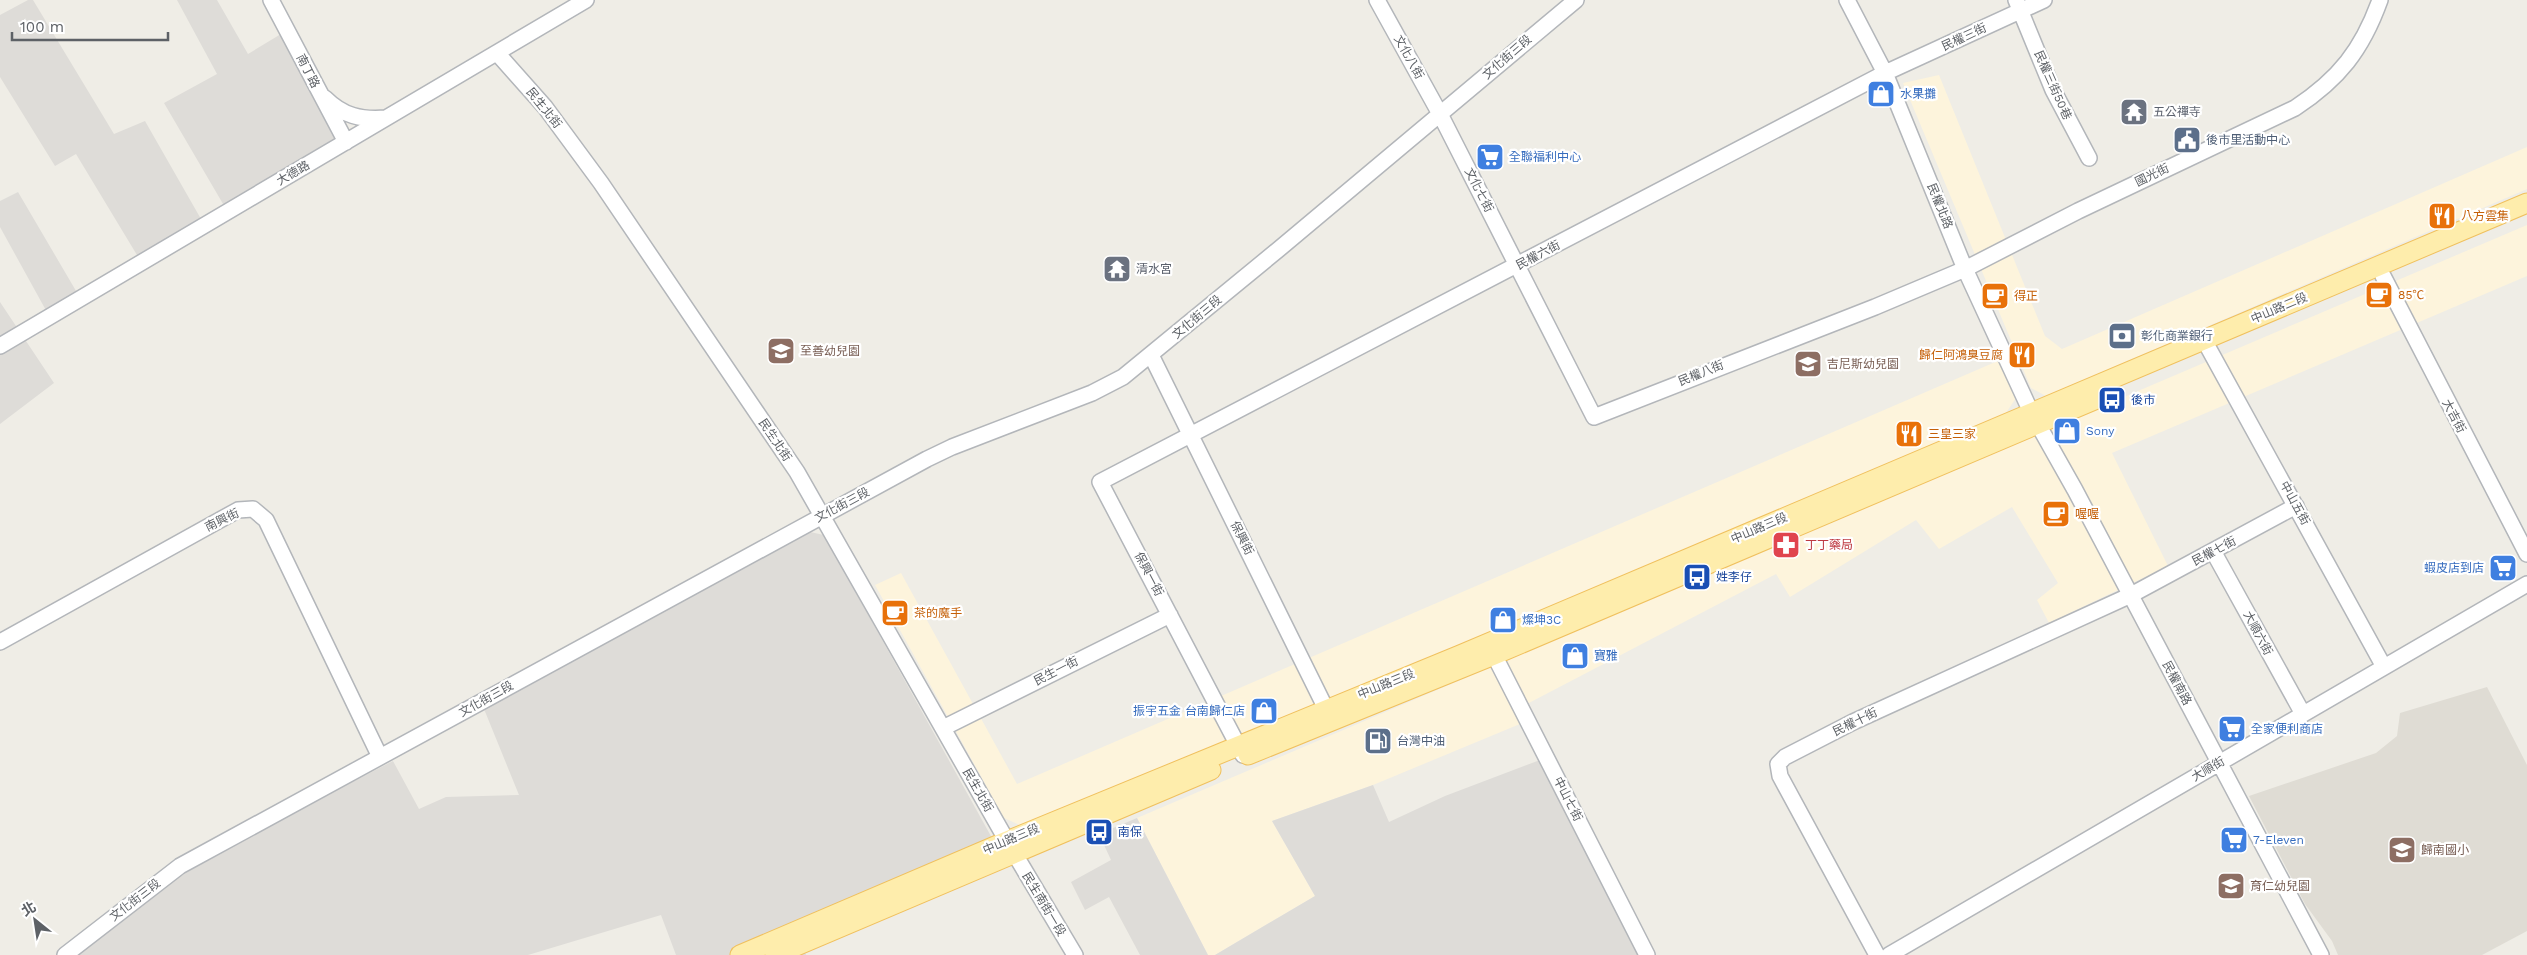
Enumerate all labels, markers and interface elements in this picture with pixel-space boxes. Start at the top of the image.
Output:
scale bar [12,10,169,42]
text: 100 m [20,18,64,36]
street label: 民權三街 [1939,21,1989,53]
street label: 文化街三段 [1480,32,1534,82]
street label: 文化八街 [1391,33,1427,81]
street label: 民權三街50巷 [2031,48,2075,122]
street label: 南丁路 [294,52,322,90]
shop icon: 水果攤 [1866,79,1896,109]
street label: 民生北街 [523,85,565,131]
place label: 水果攤 [1900,87,1936,101]
temple icon: 五公禪寺 [2119,97,2149,127]
place label: 五公禪寺 [2153,105,2201,119]
public building icon: 後市里活動中心 [2172,125,2202,155]
place label: 後市里活動中心 [2206,133,2290,147]
supermarket icon: 全聯福利中心 [1475,142,1505,172]
place label: 全聯福利中心 [1509,150,1581,164]
street label: 大德路 [274,158,312,188]
street label: 國光街 [2133,161,2171,189]
street label: 文化七街 [1462,165,1496,215]
street label: 民權北路 [1925,181,1955,231]
restaurant icon: 八方雲集 [2427,201,2457,231]
place label: 八方雲集 [2461,209,2509,223]
street label: 民權六街 [1514,238,1562,272]
temple icon: 清水宮 [1102,254,1132,284]
place label: 清水宮 [1136,262,1172,276]
cafe icon: 85℃ [2364,280,2394,310]
cafe icon: 得正 [1980,281,2010,311]
place label: 85℃ [2398,288,2424,302]
place label: 得正 [2014,289,2038,303]
street label: 中山路二段 [2249,290,2309,326]
street label: 文化街三段 [1170,292,1224,342]
bank icon: 彰化商業銀行 [2107,321,2137,351]
place label: 彰化商業銀行 [2141,329,2213,343]
school or university icon: 至善幼兒園 [766,336,796,366]
restaurant icon: 歸仁阿鴻臭豆腐 [2007,340,2037,370]
place label: 至善幼兒園 [800,344,860,358]
place label: 歸仁阿鴻臭豆腐 [1919,348,2003,362]
school or university icon: 吉尼斯幼兒園 [1793,349,1823,379]
place label: 吉尼斯幼兒園 [1827,357,1899,371]
street label: 民權八街 [1676,358,1726,388]
bus stop icon: 後市 [2097,385,2127,415]
place label: 後市 [2131,393,2155,407]
street label: 大吉街 [2439,397,2469,435]
street label: 民生北街 [756,416,794,464]
shop icon: Sony [2052,416,2082,446]
restaurant icon: 三皇三家 [1894,419,1924,449]
place label: Sony [2086,424,2115,438]
place label: 三皇三家 [1928,427,1976,441]
street label: 中山五街 [2277,479,2313,527]
street label: 文化街三段 [812,485,872,525]
cafe icon: 喔喔 [2041,499,2071,529]
street label: 南興街 [203,506,241,534]
place label: 喔喔 [2075,507,2099,521]
street label: 中山路三段 [1729,510,1789,546]
street label: 保興街 [1228,519,1256,557]
pharmacy icon: 丁丁藥局 [1771,530,1801,560]
street label: 民權七街 [2190,534,2238,568]
place label: 丁丁藥局 [1805,538,1853,552]
street label: 保興一街 [1132,550,1166,598]
supermarket icon: 蝦皮店到店 [2488,553,2518,583]
place label: 蝦皮店到店 [2424,561,2484,575]
bus stop icon: 姓李仔 [1682,562,1712,592]
place label: 姓李仔 [1716,570,1752,584]
cafe icon: 茶的魔手 [880,598,910,628]
shop icon: 燦坤3C [1488,605,1518,635]
place label: 茶的魔手 [914,606,962,620]
street label: 大順六街 [2241,609,2275,657]
place label: 燦坤3C [1522,613,1561,627]
shop icon: 寶雅 [1560,641,1590,671]
place label: 寶雅 [1594,649,1618,663]
street label: 民生一街 [1031,654,1081,688]
street label: 民權南路 [2160,659,2194,707]
street label: 中山路三段 [1356,666,1416,702]
street label: 文化街三段 [456,678,516,720]
shop icon: 振宇五金 台南歸仁店 [1249,696,1279,726]
place label: 振宇五金 台南歸仁店 [1133,704,1245,718]
street label: 民權十街 [1830,705,1880,739]
supermarket icon: 全家便利商店 [2217,714,2247,744]
place label: 全家便利商店 [2251,722,2323,736]
fuel station icon: 台灣中油 [1363,726,1393,756]
place label: 台灣中油 [1397,734,1445,748]
street label: 大順街 [2189,754,2227,784]
street label: 民生北街 [960,766,996,814]
street label: 中山七街 [1551,774,1585,824]
bus stop icon: 南保 [1084,817,1114,847]
street label: 中山路三段 [981,821,1041,857]
place label: 南保 [1118,825,1142,839]
supermarket icon: 7-Eleven [2219,825,2249,855]
place label: 7-Eleven [2253,833,2304,847]
school or university icon: 歸南國小 [2387,835,2417,865]
place label: 歸南國小 [2421,843,2469,857]
street label: 民生南街一段 [1019,870,1069,938]
school or university icon: 育仁幼兒園 [2216,871,2246,901]
street label: 文化街三段 [107,876,163,924]
place label: 育仁幼兒園 [2250,879,2310,893]
north arrow [10,895,60,945]
text: 北 [18,898,39,919]

